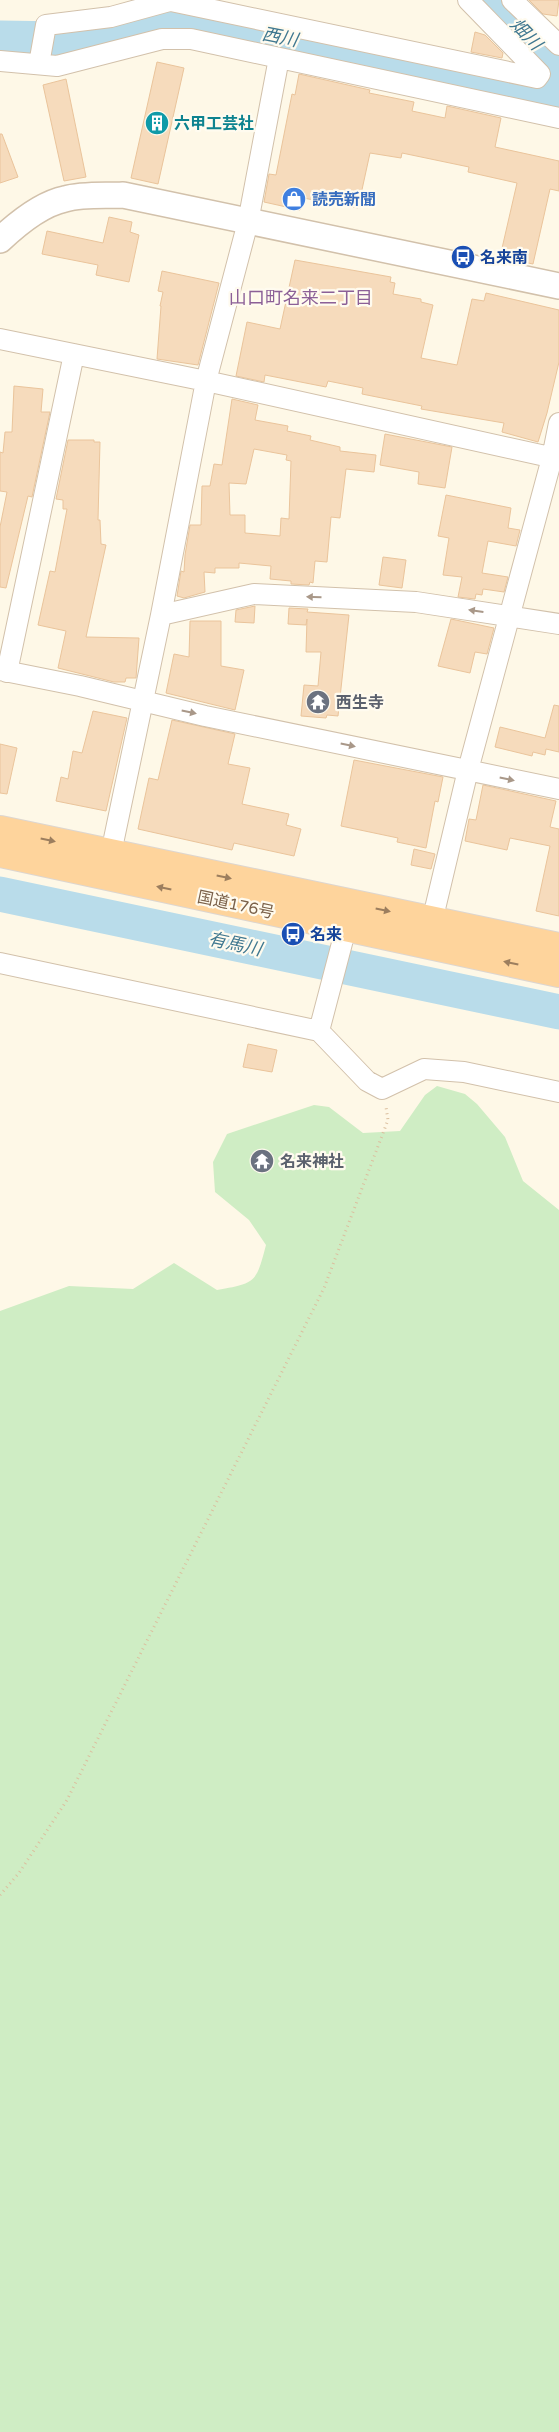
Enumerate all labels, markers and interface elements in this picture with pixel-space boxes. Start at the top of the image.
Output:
water label: 畑川 [506,13,548,56]
water label: 西川 [260,23,302,52]
building icon: 六甲工芸社 [144,110,170,136]
place label: 六甲工芸社 [174,114,254,134]
shop icon: 読売新聞 [281,186,307,212]
place label: 読売新聞 [312,190,376,210]
bus stop icon: 名来南 [450,244,476,270]
place label: 名来南 [480,248,528,268]
district label: 山口町名来二丁目 [229,287,373,309]
one-way arrow [306,592,322,600]
one-way arrow [468,607,484,615]
temple icon: 西生寺 [305,689,331,715]
place label: 西生寺 [336,693,384,713]
one-way arrow [182,708,197,716]
one-way arrow [341,742,357,750]
one-way arrow [500,775,516,783]
one-way arrow [40,836,55,844]
one-way arrow [216,873,232,881]
one-way arrow [157,884,172,892]
street label: 国道176号 [195,887,276,923]
one-way arrow [375,906,390,914]
bus stop icon: 名来 [280,921,306,947]
place label: 名来 [310,925,342,945]
water label: 有馬川 [206,928,266,961]
one-way arrow [503,959,519,967]
temple icon: 名来神社 [249,1148,275,1174]
place label: 名来神社 [280,1152,344,1172]

